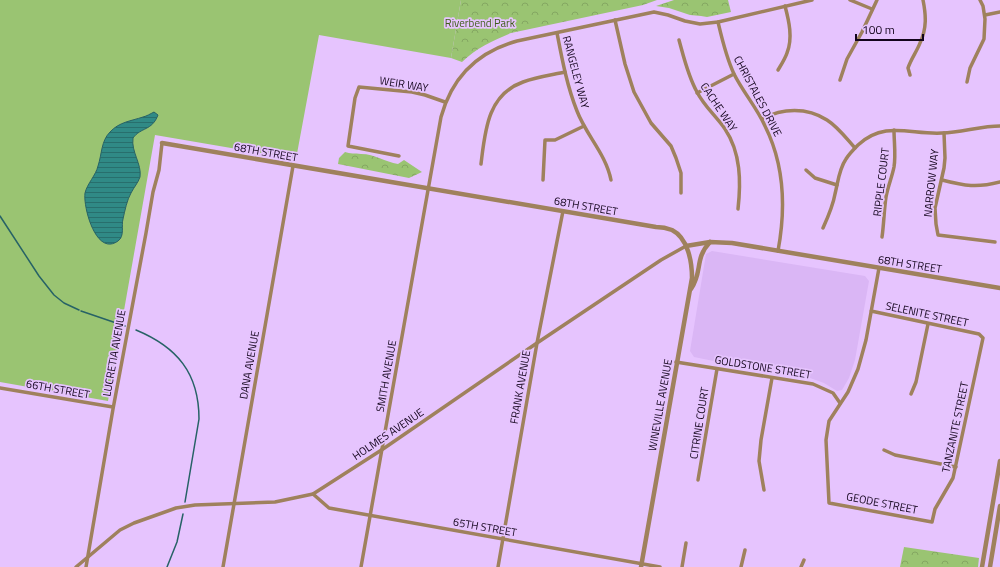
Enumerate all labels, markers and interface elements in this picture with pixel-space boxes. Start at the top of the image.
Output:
park label: Riverbend Park [445,15,516,31]
scale bar [856,16,923,42]
text: 100 m [862,20,895,39]
street label: RANGELEY WAY [559,34,593,110]
street label: CHRISTALES DRIVE [730,53,786,139]
street label: WEIR WAY [378,72,430,96]
street label: CACHE WAY [697,79,741,135]
street label: 68TH STREET [233,139,299,166]
street label: RIPPLE COURT [869,147,893,217]
street label: NARROW WAY [919,148,943,218]
street label: 68TH STREET [553,193,619,220]
street label: 68TH STREET [877,251,943,277]
street label: SELENITE STREET [884,297,970,331]
street label: LUCRETIA AVENUE [98,308,130,398]
street label: DANA AVENUE [235,330,263,400]
street label: SMITH AVENUE [372,339,400,413]
street label: FRANK AVENUE [506,349,534,425]
street label: GOLDSTONE STREET [714,351,813,383]
street label: WINEVILLE AVENUE [644,358,676,452]
street label: 66TH STREET [25,376,91,403]
street label: TANZANITE STREET [938,380,972,474]
street label: CITRINE COURT [685,386,713,460]
street label: HOLMES AVENUE [349,404,427,464]
street label: GEODE STREET [845,488,919,518]
street label: 65TH STREET [452,514,518,541]

